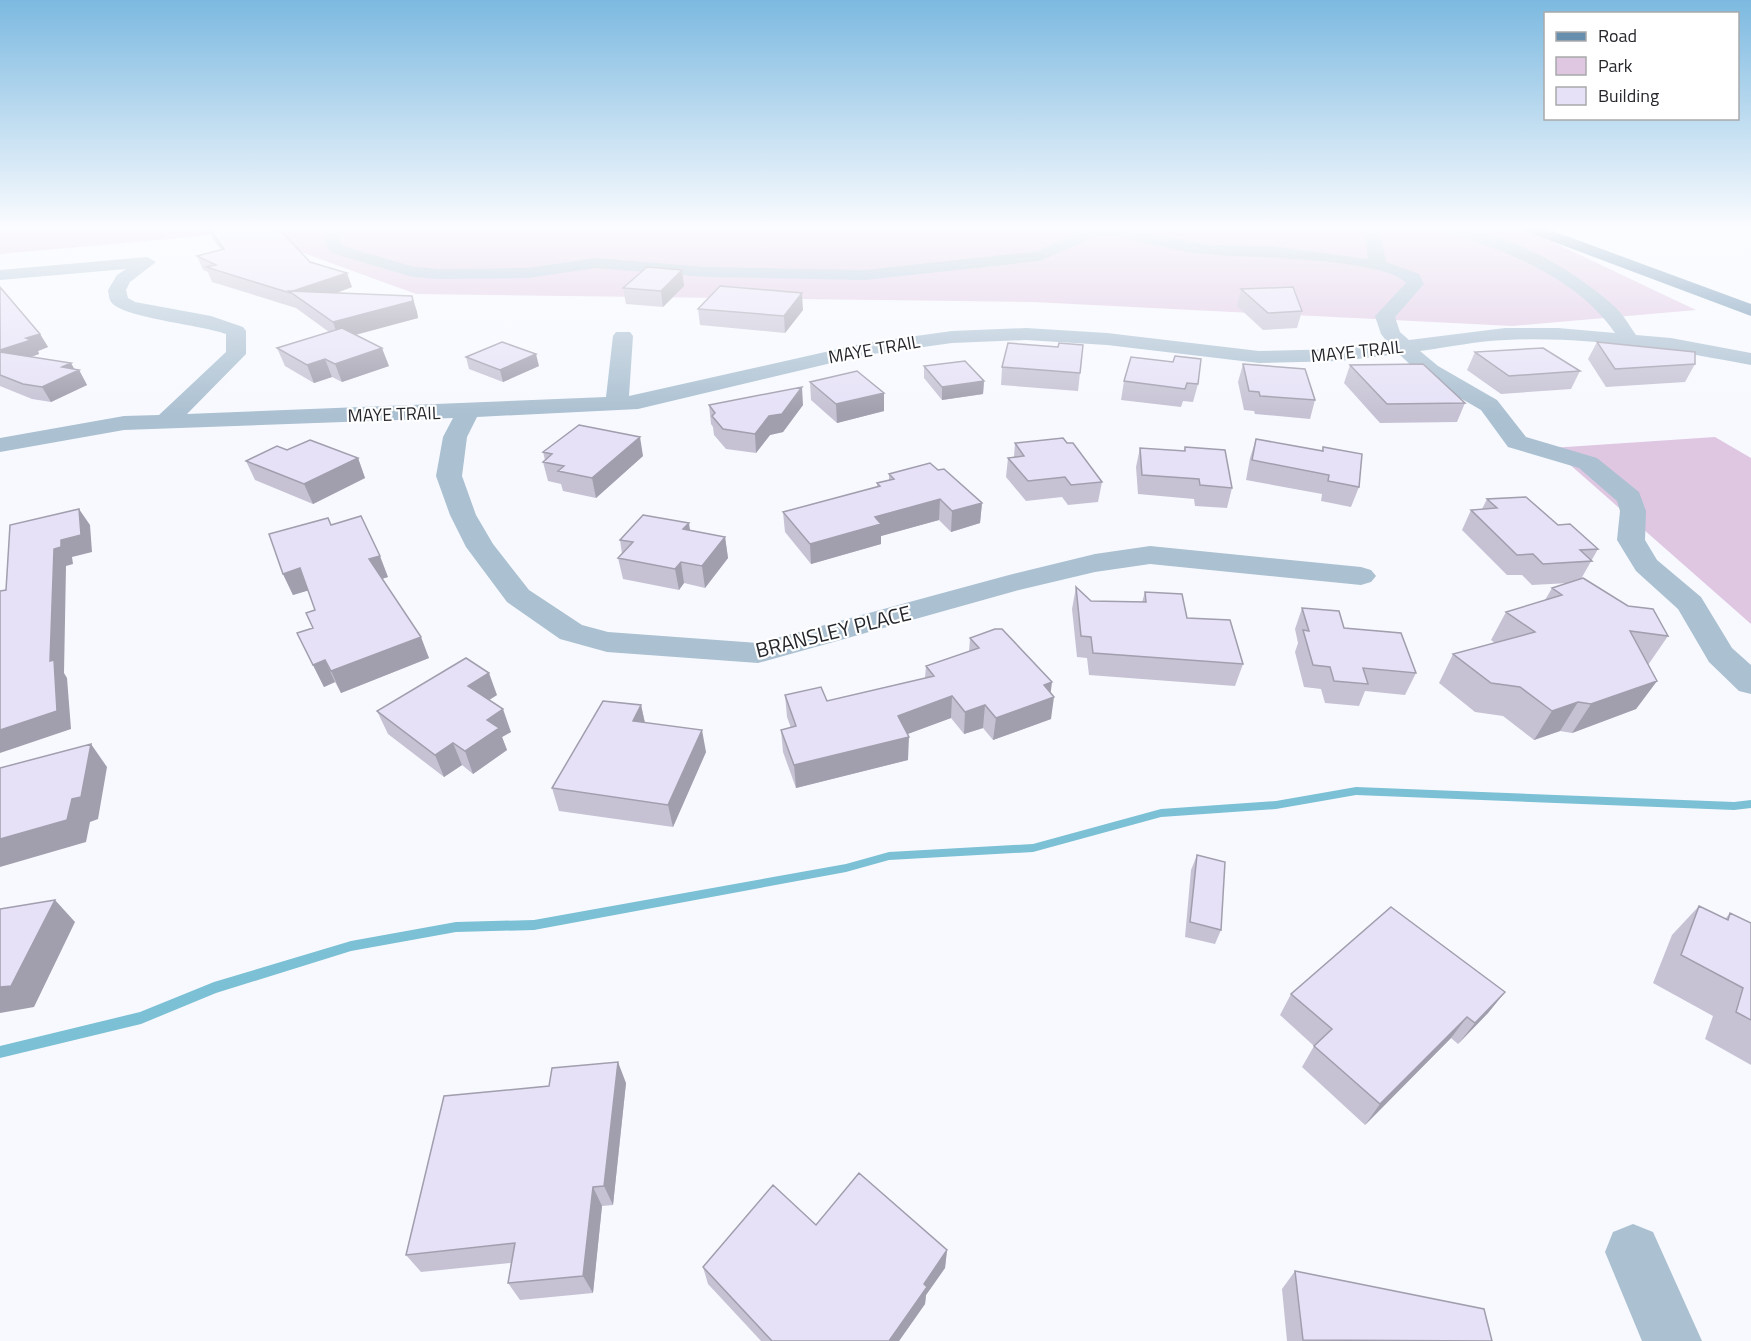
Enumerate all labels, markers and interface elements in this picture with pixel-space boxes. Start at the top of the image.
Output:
legend [1544,12,1739,120]
text: Road [1598,22,1637,49]
text: Park [1598,52,1633,79]
text: Building [1598,82,1659,109]
street label: MAYE TRAIL [826,328,922,370]
street label: MAYE TRAIL [1309,333,1405,369]
street label: MAYE TRAIL [347,399,441,429]
street label: BRANSLEY PLACE [752,596,914,666]

